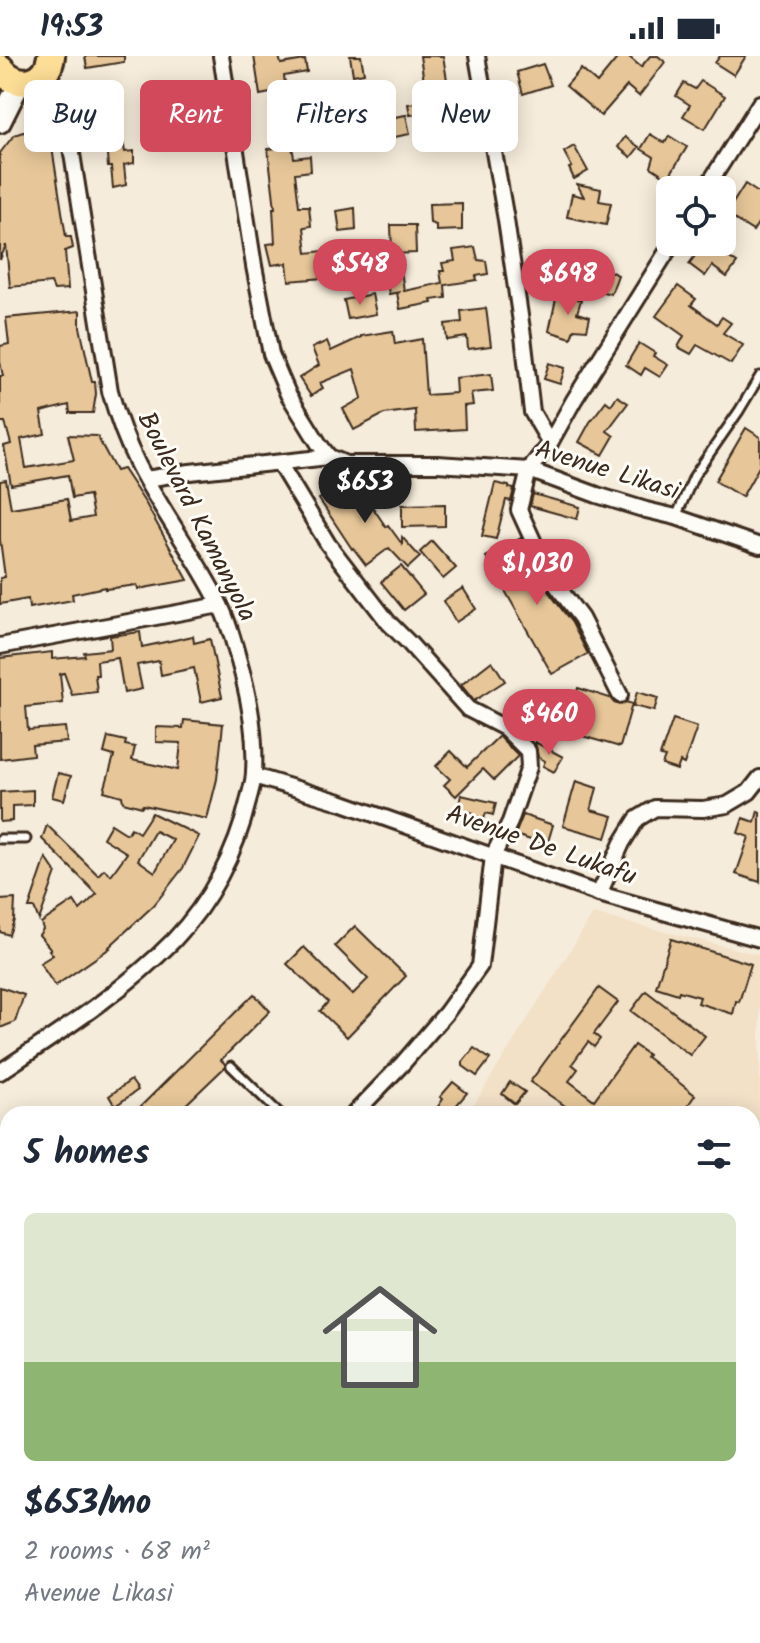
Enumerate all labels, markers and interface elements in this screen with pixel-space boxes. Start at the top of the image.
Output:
text: 19:53 [40,4,103,52]
chip: Buy [24,80,124,152]
chip: Rent [140,80,251,152]
chip: Filters [267,80,396,152]
chip: New [412,80,518,152]
map controls [656,176,736,256]
button: locate [656,176,736,256]
pin: $548 [313,239,407,307]
text: $548 [331,244,389,286]
pin: $698 [521,249,615,317]
text: $698 [539,254,597,296]
street label: Boulevard Kamanyola [125,405,267,629]
street label: Avenue Likasi [530,429,686,513]
pin: $653 [318,457,412,525]
text: $653 [337,462,393,504]
pin: $1,030 [472,539,602,607]
text: $1,030 [502,544,572,586]
pin: $460 [502,689,596,757]
text: $460 [521,694,578,736]
street label: Avenue De Lukafu [440,794,642,898]
text: 5 homes [24,1127,149,1181]
icon: filters [692,1132,736,1176]
icon: home [308,1265,452,1409]
text: $653/mo [24,1477,151,1531]
text: 2 rooms · 68 m² [24,1531,210,1573]
text: Avenue Likasi [24,1573,173,1615]

